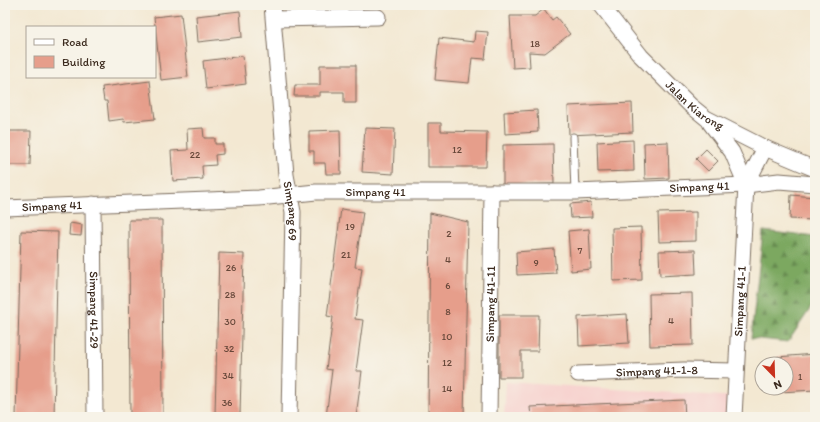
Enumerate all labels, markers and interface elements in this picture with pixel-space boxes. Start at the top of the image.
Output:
legend [26,26,156,78]
text: Road [62,35,88,49]
house number: 18 [530,37,541,50]
text: Building [62,55,106,69]
street label: Jalan Kiarong [663,78,727,133]
house number: 12 [452,143,463,156]
house number: 22 [190,148,201,161]
street label: Simpang 41 [669,179,730,195]
street label: Simpang 69 [280,180,300,241]
street label: Simpang 41 [345,185,406,199]
street label: Simpang 41 [22,198,83,214]
house number: 19 [345,220,355,233]
house number: 2 [446,227,452,240]
house number: 7 [578,244,583,257]
house number: 21 [341,248,351,261]
house number: 4 [445,253,451,266]
house number: 9 [533,256,539,269]
house number: 26 [226,261,236,274]
street label: Simpang 41-11 [483,265,498,342]
street label: Simpang 41-1 [731,265,749,337]
street label: Simpang 41-29 [87,271,101,349]
house number: 6 [445,279,451,292]
house number: 28 [225,288,236,301]
house number: 8 [445,305,451,318]
house number: 4 [668,314,674,327]
house number: 30 [224,315,236,328]
house number: 10 [442,330,452,343]
house number: 32 [224,342,235,355]
house number: 12 [442,356,453,369]
north arrow [754,356,794,396]
street label: Simpang 41-1-8 [616,363,698,380]
house number: 34 [222,369,234,382]
house number: 1 [798,370,803,383]
text: N [772,377,784,392]
house number: 14 [442,382,452,395]
house number: 36 [222,396,232,409]

